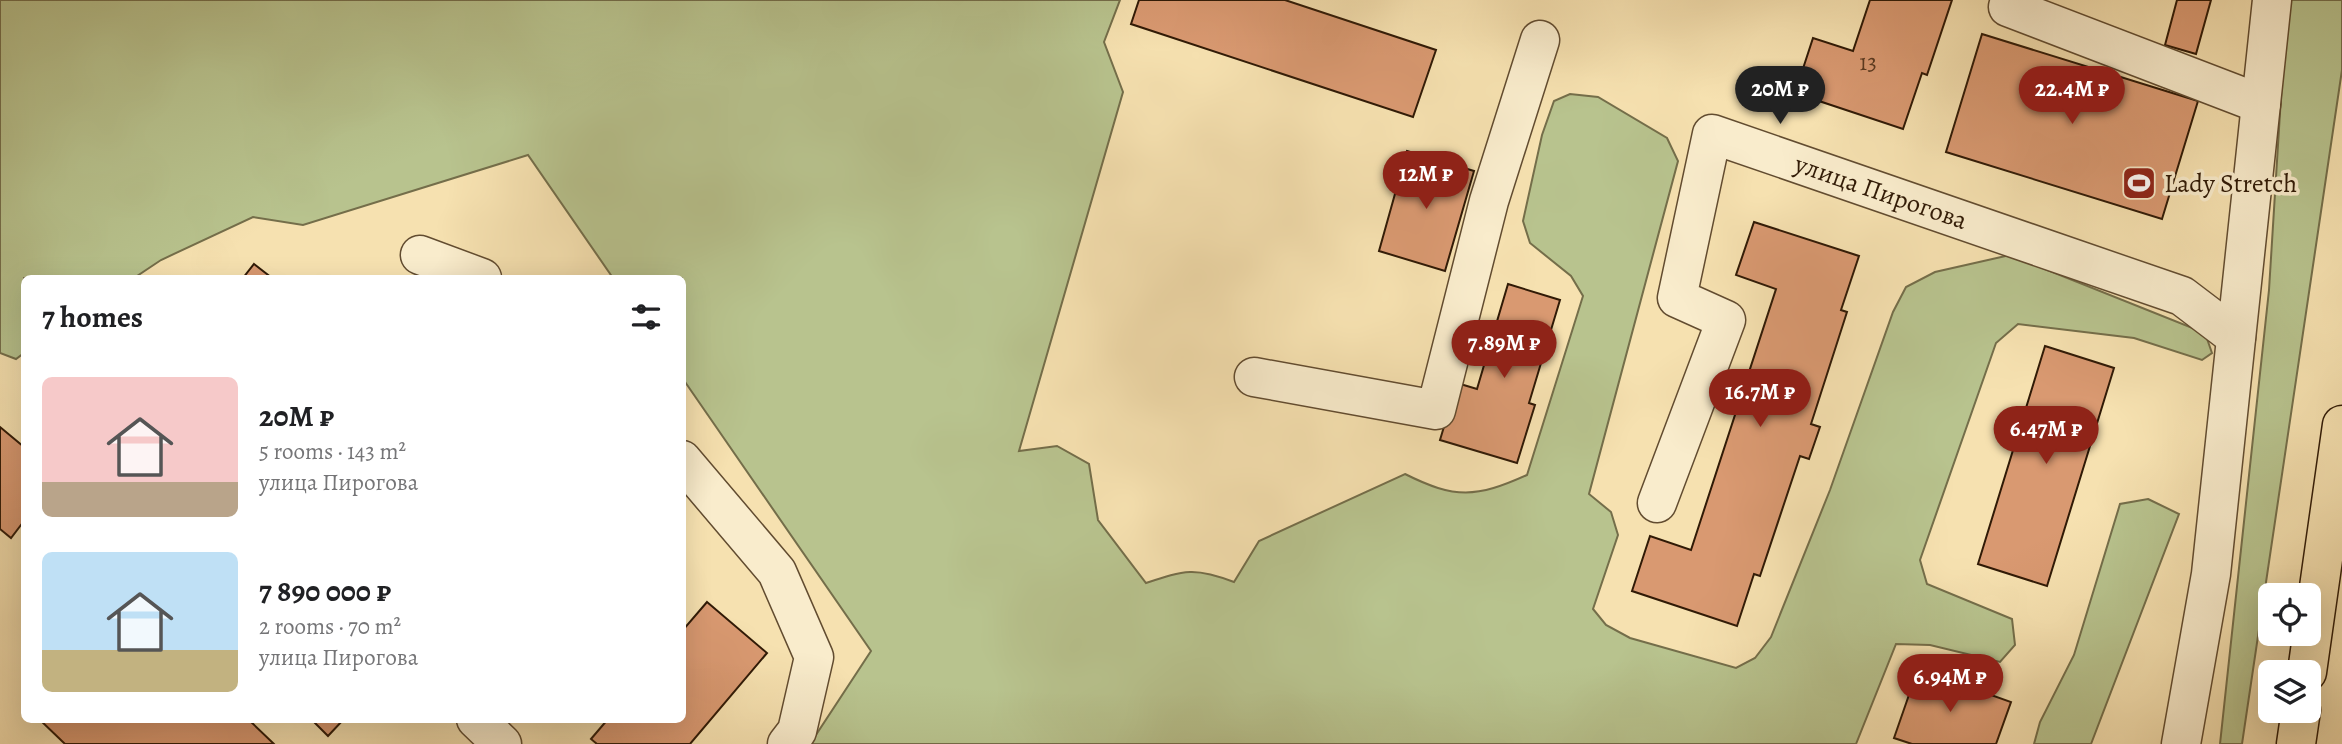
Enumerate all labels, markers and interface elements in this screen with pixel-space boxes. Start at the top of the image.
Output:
house number: 13 [1859,47,1877,78]
pin: 20M ₽ [1731,66,1829,126]
pin: 22.4M ₽ [2007,66,2137,126]
text: 20M ₽ [1751,73,1809,104]
text: 22.4M ₽ [2035,73,2109,104]
street label: улица Пирогова [1789,146,1972,238]
pin: 12M ₽ [1377,152,1475,211]
text: 12M ₽ [1399,158,1453,189]
sports icon: Lady Stretch [2120,164,2158,202]
place label: Lady Stretch [2164,166,2297,201]
text: 7 homes [42,297,143,337]
icon: filters [627,298,665,336]
pin: 7.89M ₽ [1439,320,1569,380]
text: 7.89M ₽ [1468,327,1540,358]
pin: 16.7M ₽ [1695,370,1825,429]
text: 16.7M ₽ [1725,376,1795,407]
text: 20M ₽ [259,396,334,436]
icon: home [98,405,182,489]
pin: 6.47M ₽ [1981,406,2111,466]
text: 6.47M ₽ [2010,413,2082,444]
text: 5 rooms · 143 m² [259,436,406,467]
text: улица Пирогова [259,467,418,498]
text: 7 890 000 ₽ [259,571,391,611]
icon: home [98,580,182,664]
map controls [2258,583,2321,723]
button: locate [2258,583,2321,646]
text: 2 rooms · 70 m² [259,611,401,642]
text: улица Пирогова [259,642,418,673]
pin: 6.94M ₽ [1885,654,2015,714]
button: layers [2258,660,2321,723]
text: 6.94M ₽ [1913,661,1987,692]

